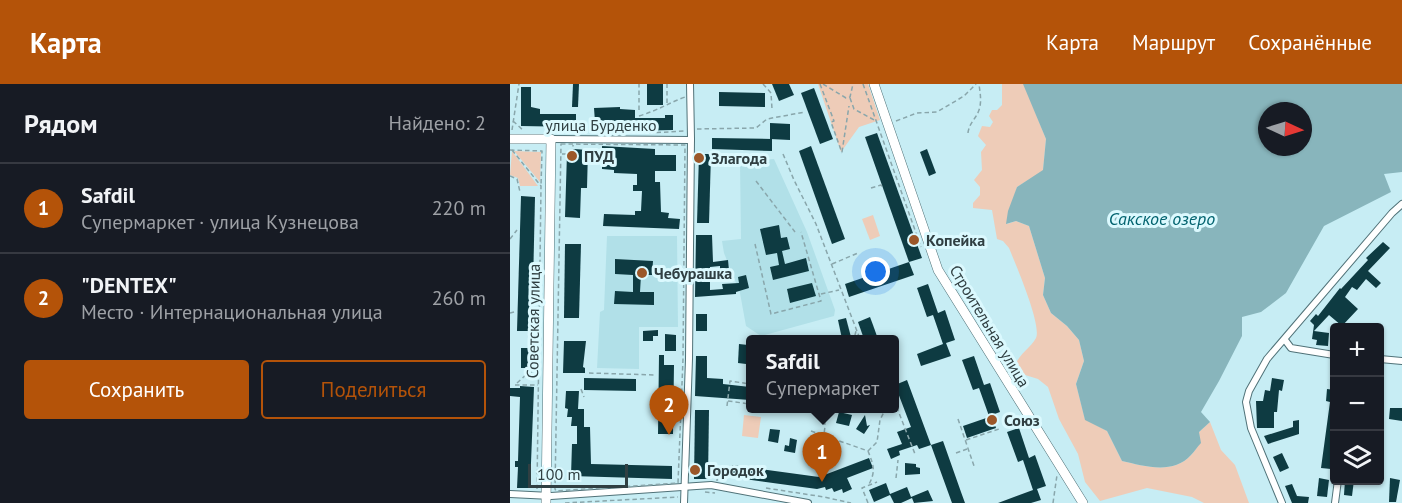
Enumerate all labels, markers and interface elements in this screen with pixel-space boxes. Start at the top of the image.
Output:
text: Карта [30,24,102,61]
text: Карта [1046,29,1099,56]
text: Маршрут [1132,29,1215,56]
text: Сохранённые [1248,29,1372,56]
north arrow [1258,102,1312,156]
text: Рядом [24,107,98,140]
text: Найдено: 2 [389,110,486,136]
street label: улица Бурденко [545,115,657,135]
place label: ПУД [584,146,614,166]
place label: Злагода [711,148,767,168]
marker: ПУД [565,149,579,163]
marker: Злагода [692,151,706,165]
text: Safdil [81,181,135,209]
text: 1 [38,195,49,221]
text: 220 m [432,195,486,221]
water label: Сакское озеро [1109,207,1215,230]
text: Супермаркет · улица Кузнецова [81,209,359,235]
place label: Копейка [926,230,985,250]
marker: Копейка [907,233,921,247]
your location [861,257,890,286]
street label: Строительная улица [946,261,1034,391]
street label: Советская улица [522,263,544,379]
place label: Чебурашка [654,263,732,283]
marker: Чебурашка [635,266,649,280]
text: "DENTEX" [81,271,177,299]
text: 2 [38,285,49,311]
text: 260 m [432,285,486,311]
text: Место · Интернациональная улица [81,299,383,325]
map controls [1330,323,1384,485]
button: + [1330,323,1384,377]
popup [746,335,899,413]
text: Safdil [766,347,820,375]
button: Сохранить [24,360,249,419]
button: Поделиться [261,360,486,419]
text: Супермаркет [766,375,879,401]
button: − [1330,377,1384,431]
pin: 2 [650,386,688,435]
place label: Союз [1004,410,1040,430]
marker: Союз [985,413,999,427]
button: layers [1330,431,1384,485]
pin: 1 [802,432,842,482]
place label: Городок [707,460,764,480]
scale bar [528,461,628,488]
marker: Городок [688,463,702,477]
text: 100 m [537,464,580,484]

